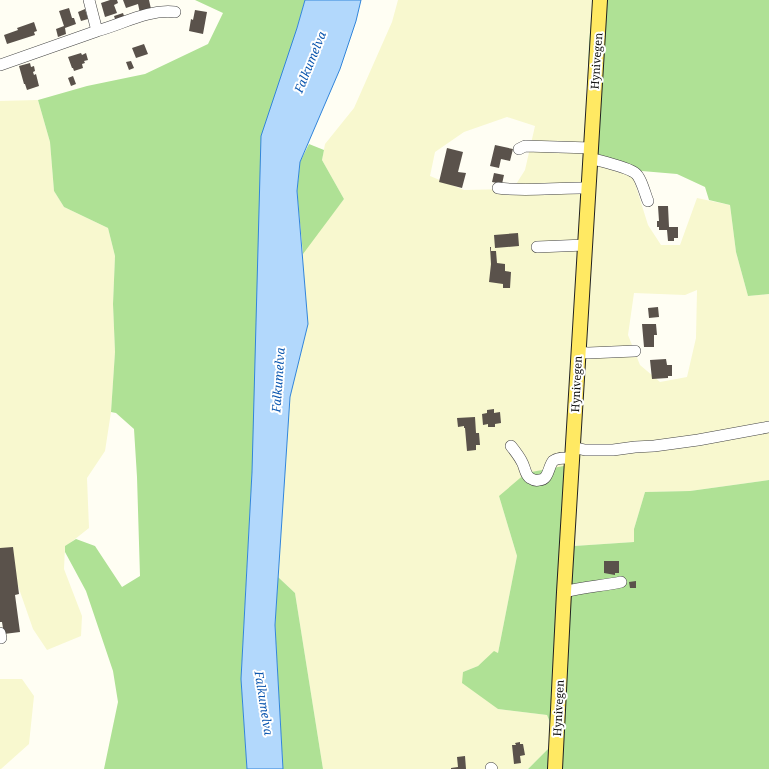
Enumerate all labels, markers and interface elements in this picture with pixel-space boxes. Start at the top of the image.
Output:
water label: Falkumelva [290,29,330,96]
street label: Hynivegen [587,32,605,90]
water label: Falkumelva [267,347,289,414]
street label: Hynivegen [567,355,585,413]
water label: Falkumelva [250,669,277,736]
street label: Hynivegen [549,679,567,737]

